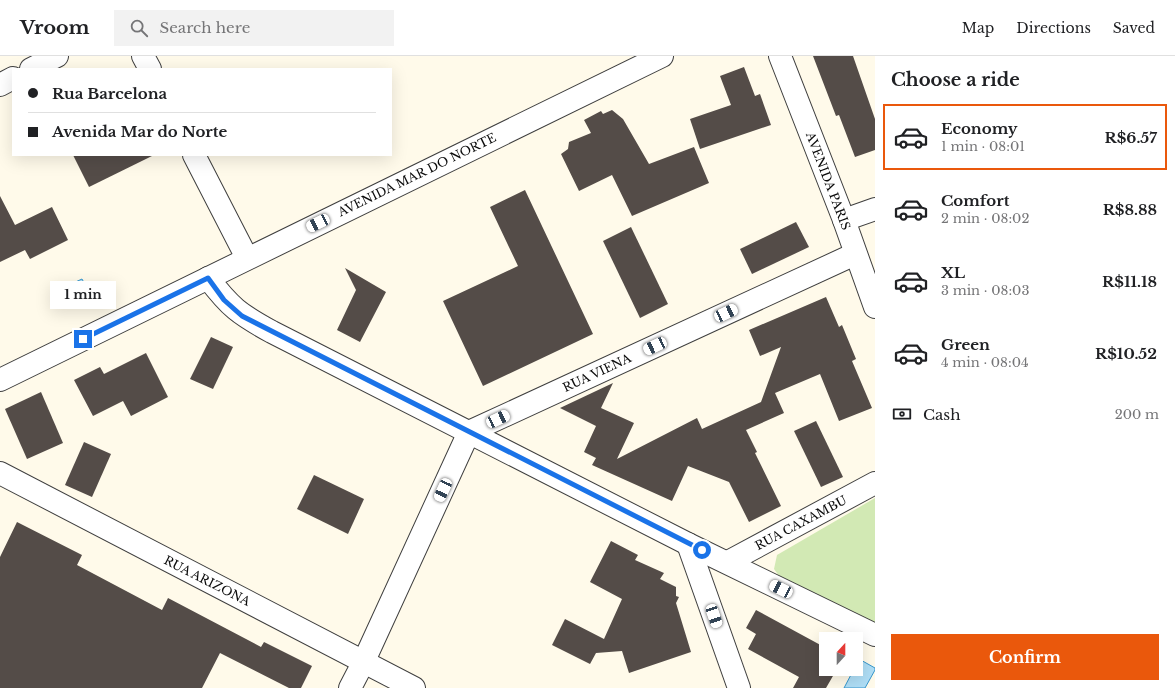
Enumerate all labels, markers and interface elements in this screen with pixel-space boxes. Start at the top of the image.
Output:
search box [114,10,394,46]
text: Vroom [20,16,90,39]
icon: search [128,17,150,39]
text: Search here [160,18,250,37]
text: Map [962,19,994,37]
text: Directions [1016,19,1091,37]
text: Saved [1113,19,1155,37]
text: Choose a ride [891,69,1020,91]
text: Rua Barcelona [52,84,167,103]
icon: car [893,119,929,155]
text: Economy [941,119,1018,138]
text: Avenida Mar do Norte [52,122,227,141]
text: R$6.57 [1104,128,1157,147]
street label: AVENIDA MAR DO NORTE [334,129,499,220]
street label: AVENIDA PARIS [803,129,854,232]
text: 1 min · 08:01 [941,138,1025,155]
icon: car [893,191,929,227]
text: Comfort [941,191,1009,210]
text: R$8.88 [1103,200,1157,219]
text: 2 min · 08:02 [941,210,1029,227]
car [305,212,331,234]
icon: car [893,263,929,299]
text: XL [941,263,965,282]
text: R$11.18 [1102,272,1157,291]
callout: 1 min [50,281,116,309]
text: 3 min · 08:03 [941,282,1029,299]
text: 1 min [64,286,102,303]
car [713,302,739,324]
route end [74,330,92,348]
car [642,335,668,357]
icon: car [893,335,929,371]
text: Green [941,335,990,354]
text: R$10.52 [1095,344,1157,363]
street label: RUA VIENA [560,350,634,395]
text: 4 min · 08:04 [941,354,1029,371]
icon: cash [891,403,913,425]
text: Cash [923,405,960,424]
text: 200 m [1115,406,1159,423]
car [485,408,511,430]
car [432,477,454,503]
street label: RUA CAXAMBU [752,492,849,553]
route start [693,541,711,559]
street label: RUA ARIZONA [162,552,254,609]
car [768,578,794,600]
car [704,603,724,629]
north arrow [819,632,863,676]
map controls [819,632,863,676]
button: Confirm [891,634,1159,680]

